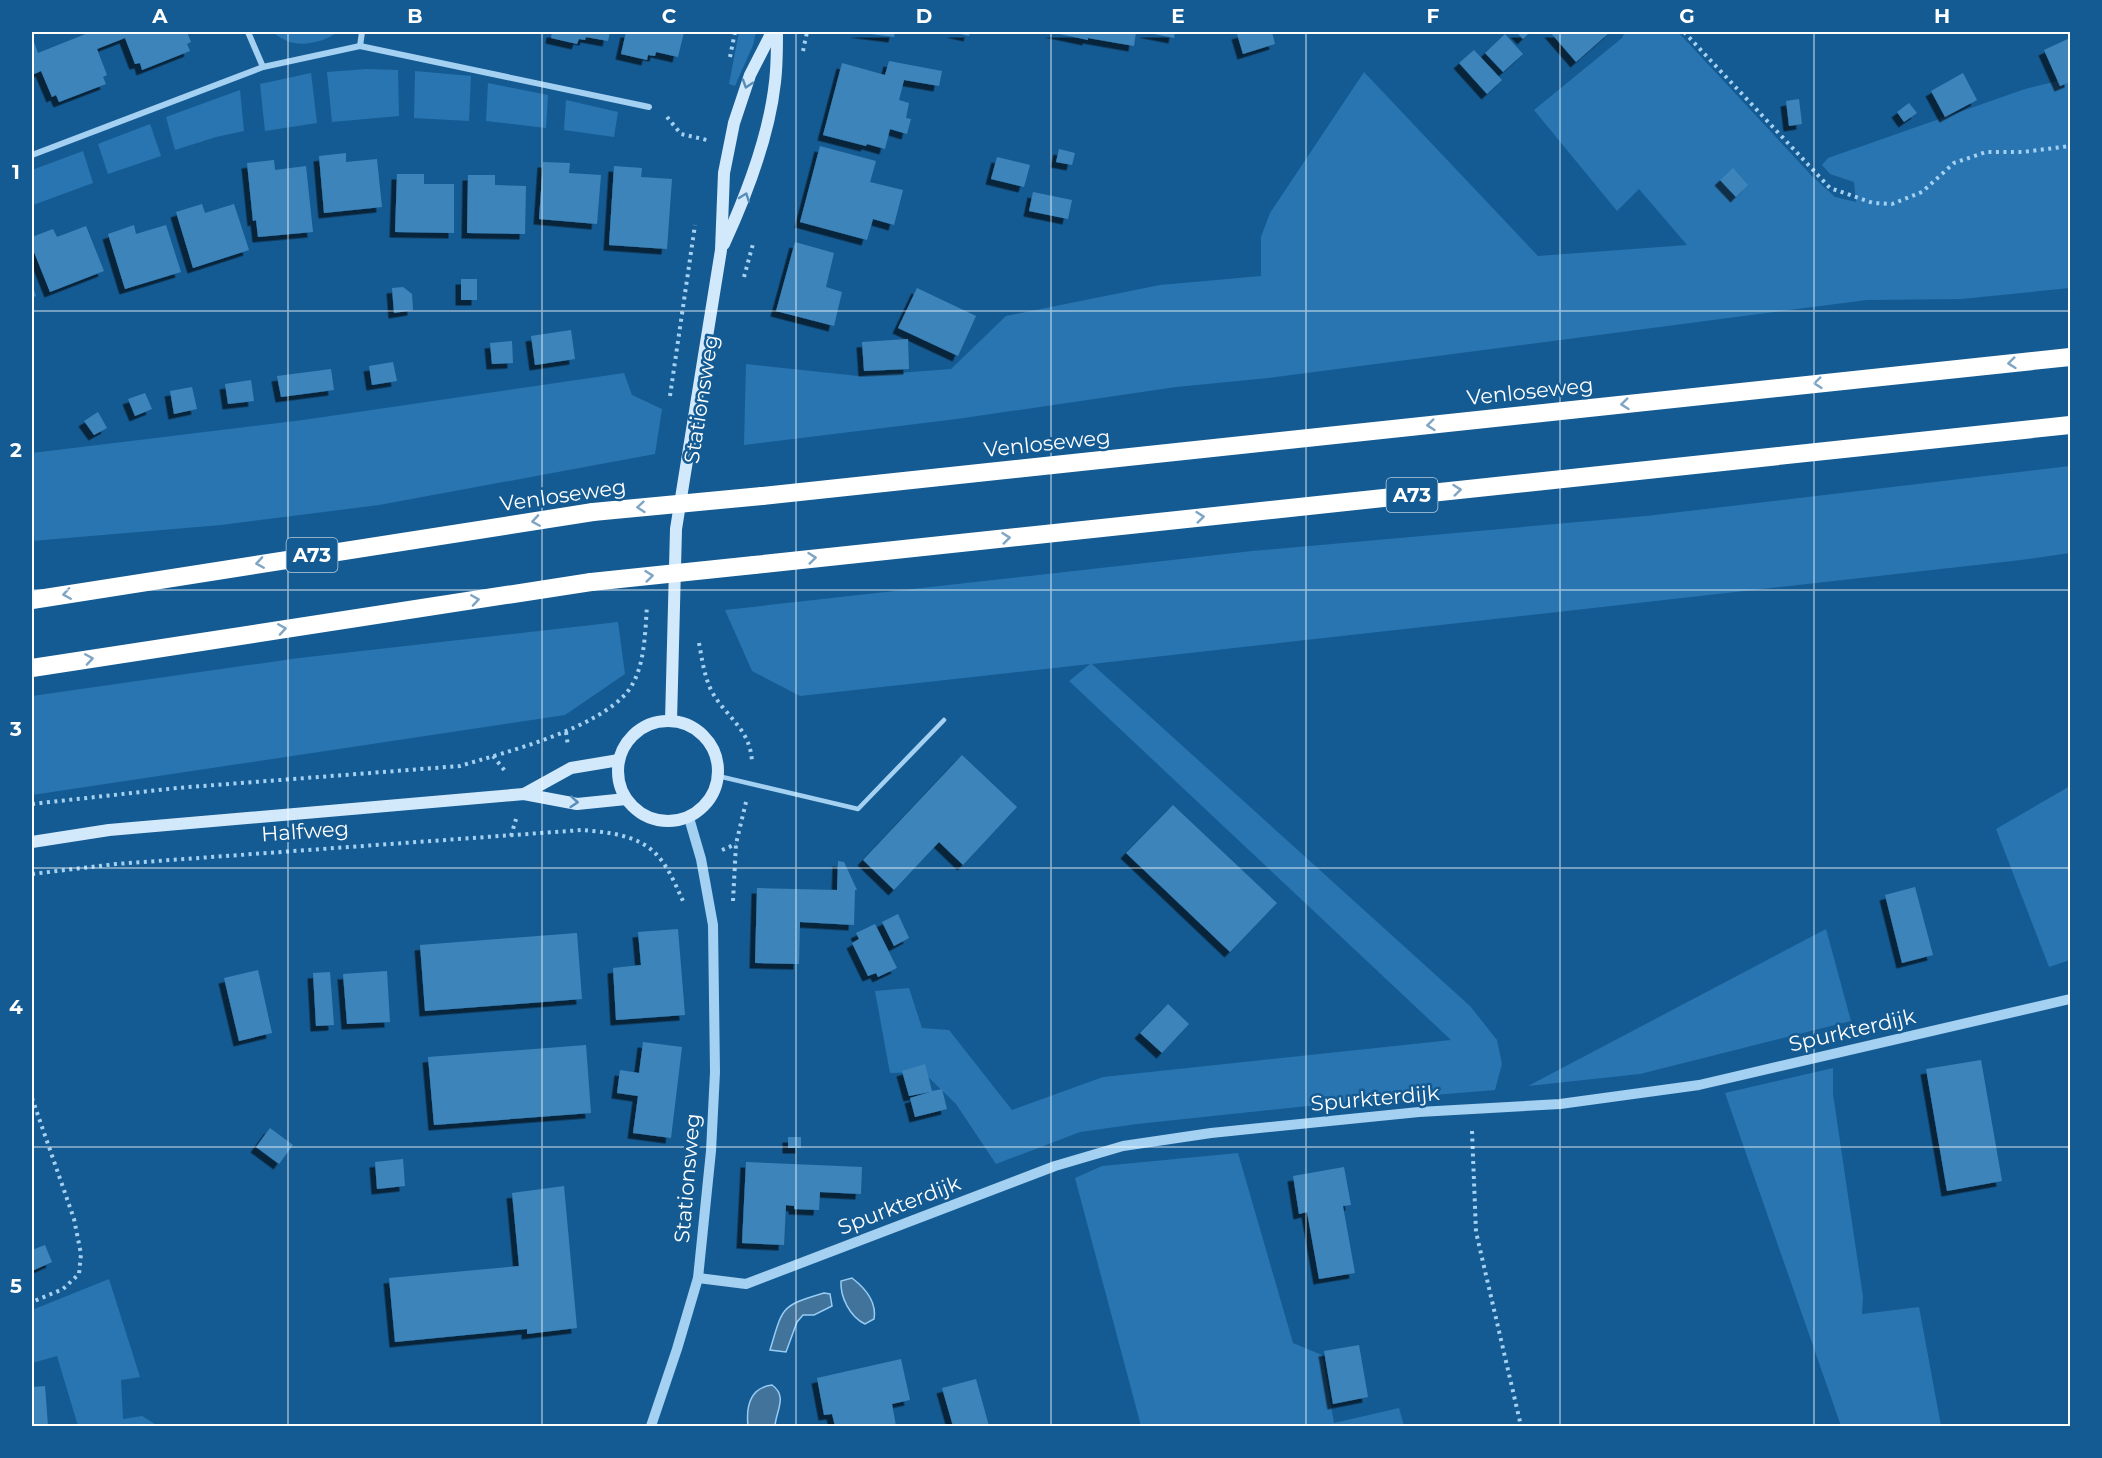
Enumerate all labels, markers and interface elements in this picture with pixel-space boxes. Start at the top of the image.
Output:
text: A [151,4,168,28]
text: B [407,4,423,28]
text: C [662,4,677,28]
text: D [916,4,932,28]
text: E [1171,4,1185,28]
text: F [1427,4,1440,28]
text: G [1679,4,1695,28]
text: H [1934,4,1950,28]
one-way arrow [742,78,754,89]
text: 1 [12,160,20,184]
one-way arrow [737,192,750,203]
street label: Stationsweg [678,333,724,465]
one-way arrow [2008,356,2017,369]
street label: Venloseweg [1465,372,1595,410]
one-way arrow [1814,377,1823,389]
one-way arrow [1620,397,1629,410]
one-way arrow [1426,418,1435,431]
street label: Venloseweg [982,424,1112,462]
text: 2 [10,438,22,462]
street label: Venloseweg [498,474,628,516]
road number: A73 [1386,478,1438,512]
one-way arrow [1452,484,1461,497]
one-way arrow [636,500,645,513]
one-way arrow [1195,511,1205,524]
one-way arrow [531,514,540,526]
one-way arrow [1002,532,1011,545]
road number: A73 [286,538,338,572]
one-way arrow [808,552,817,565]
one-way arrow [255,557,265,569]
one-way arrow [644,570,654,583]
one-way arrow [63,587,72,599]
one-way arrow [470,594,479,606]
one-way arrow [277,624,287,636]
one-way arrow [84,653,94,666]
text: 3 [9,717,22,741]
one-way arrow [570,796,579,809]
street label: Halfweg [260,815,350,847]
text: 4 [9,995,23,1019]
street label: Spurkterdijk [1786,1003,1918,1057]
street label: Spurkterdijk [1310,1080,1441,1116]
street label: Stationsweg [669,1112,705,1244]
street label: Spurkterdijk [834,1170,964,1240]
text: 5 [10,1274,22,1298]

